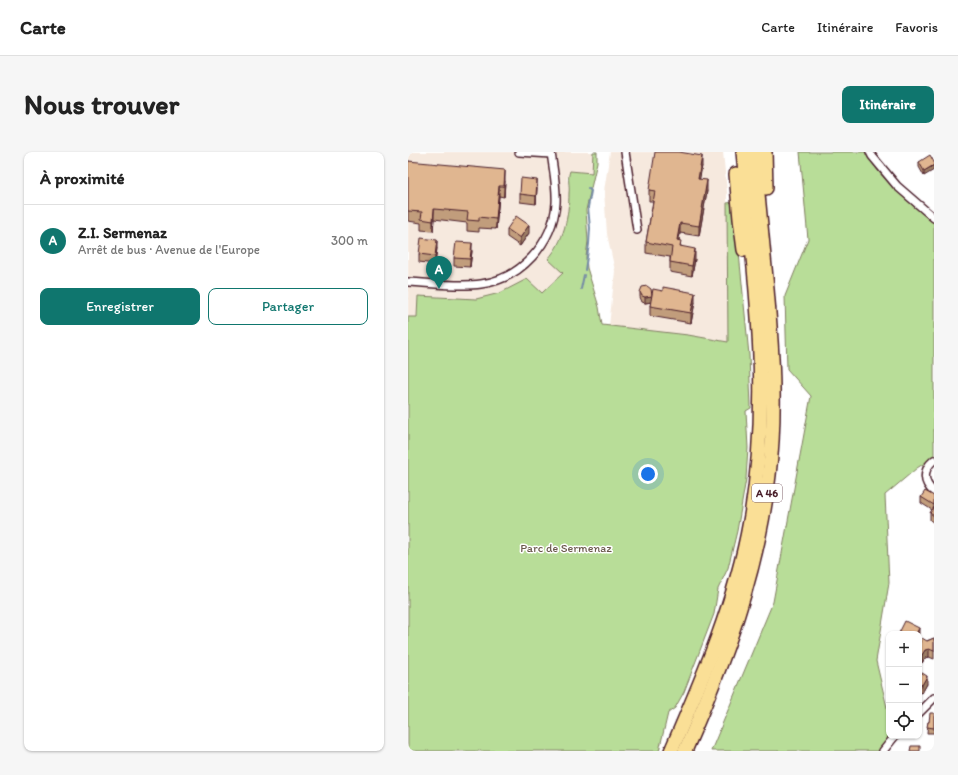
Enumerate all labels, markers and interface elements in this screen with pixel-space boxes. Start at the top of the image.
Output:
text: Carte [20,16,66,39]
text: Carte [761,19,795,36]
text: Itinéraire [817,19,873,36]
text: Favoris [895,19,938,36]
button: Itinéraire [842,86,934,123]
text: Nous trouver [24,87,179,121]
text: À proximité [40,168,125,188]
text: Z.I. Sermenaz [78,224,167,242]
text: A [49,233,57,248]
text: 300 m [331,233,368,248]
text: Arrêt de bus · Avenue de l'Europe [78,242,260,257]
pin: A [426,256,452,289]
button: Enregistrer [40,288,200,325]
button: Partager [208,288,368,325]
your location [638,464,658,484]
road number: A 46 [752,484,782,502]
park label: Parc de Sermenaz [520,541,612,555]
map controls [886,631,922,739]
button: + [886,631,922,667]
button: − [886,667,922,703]
button: locate [886,703,922,739]

